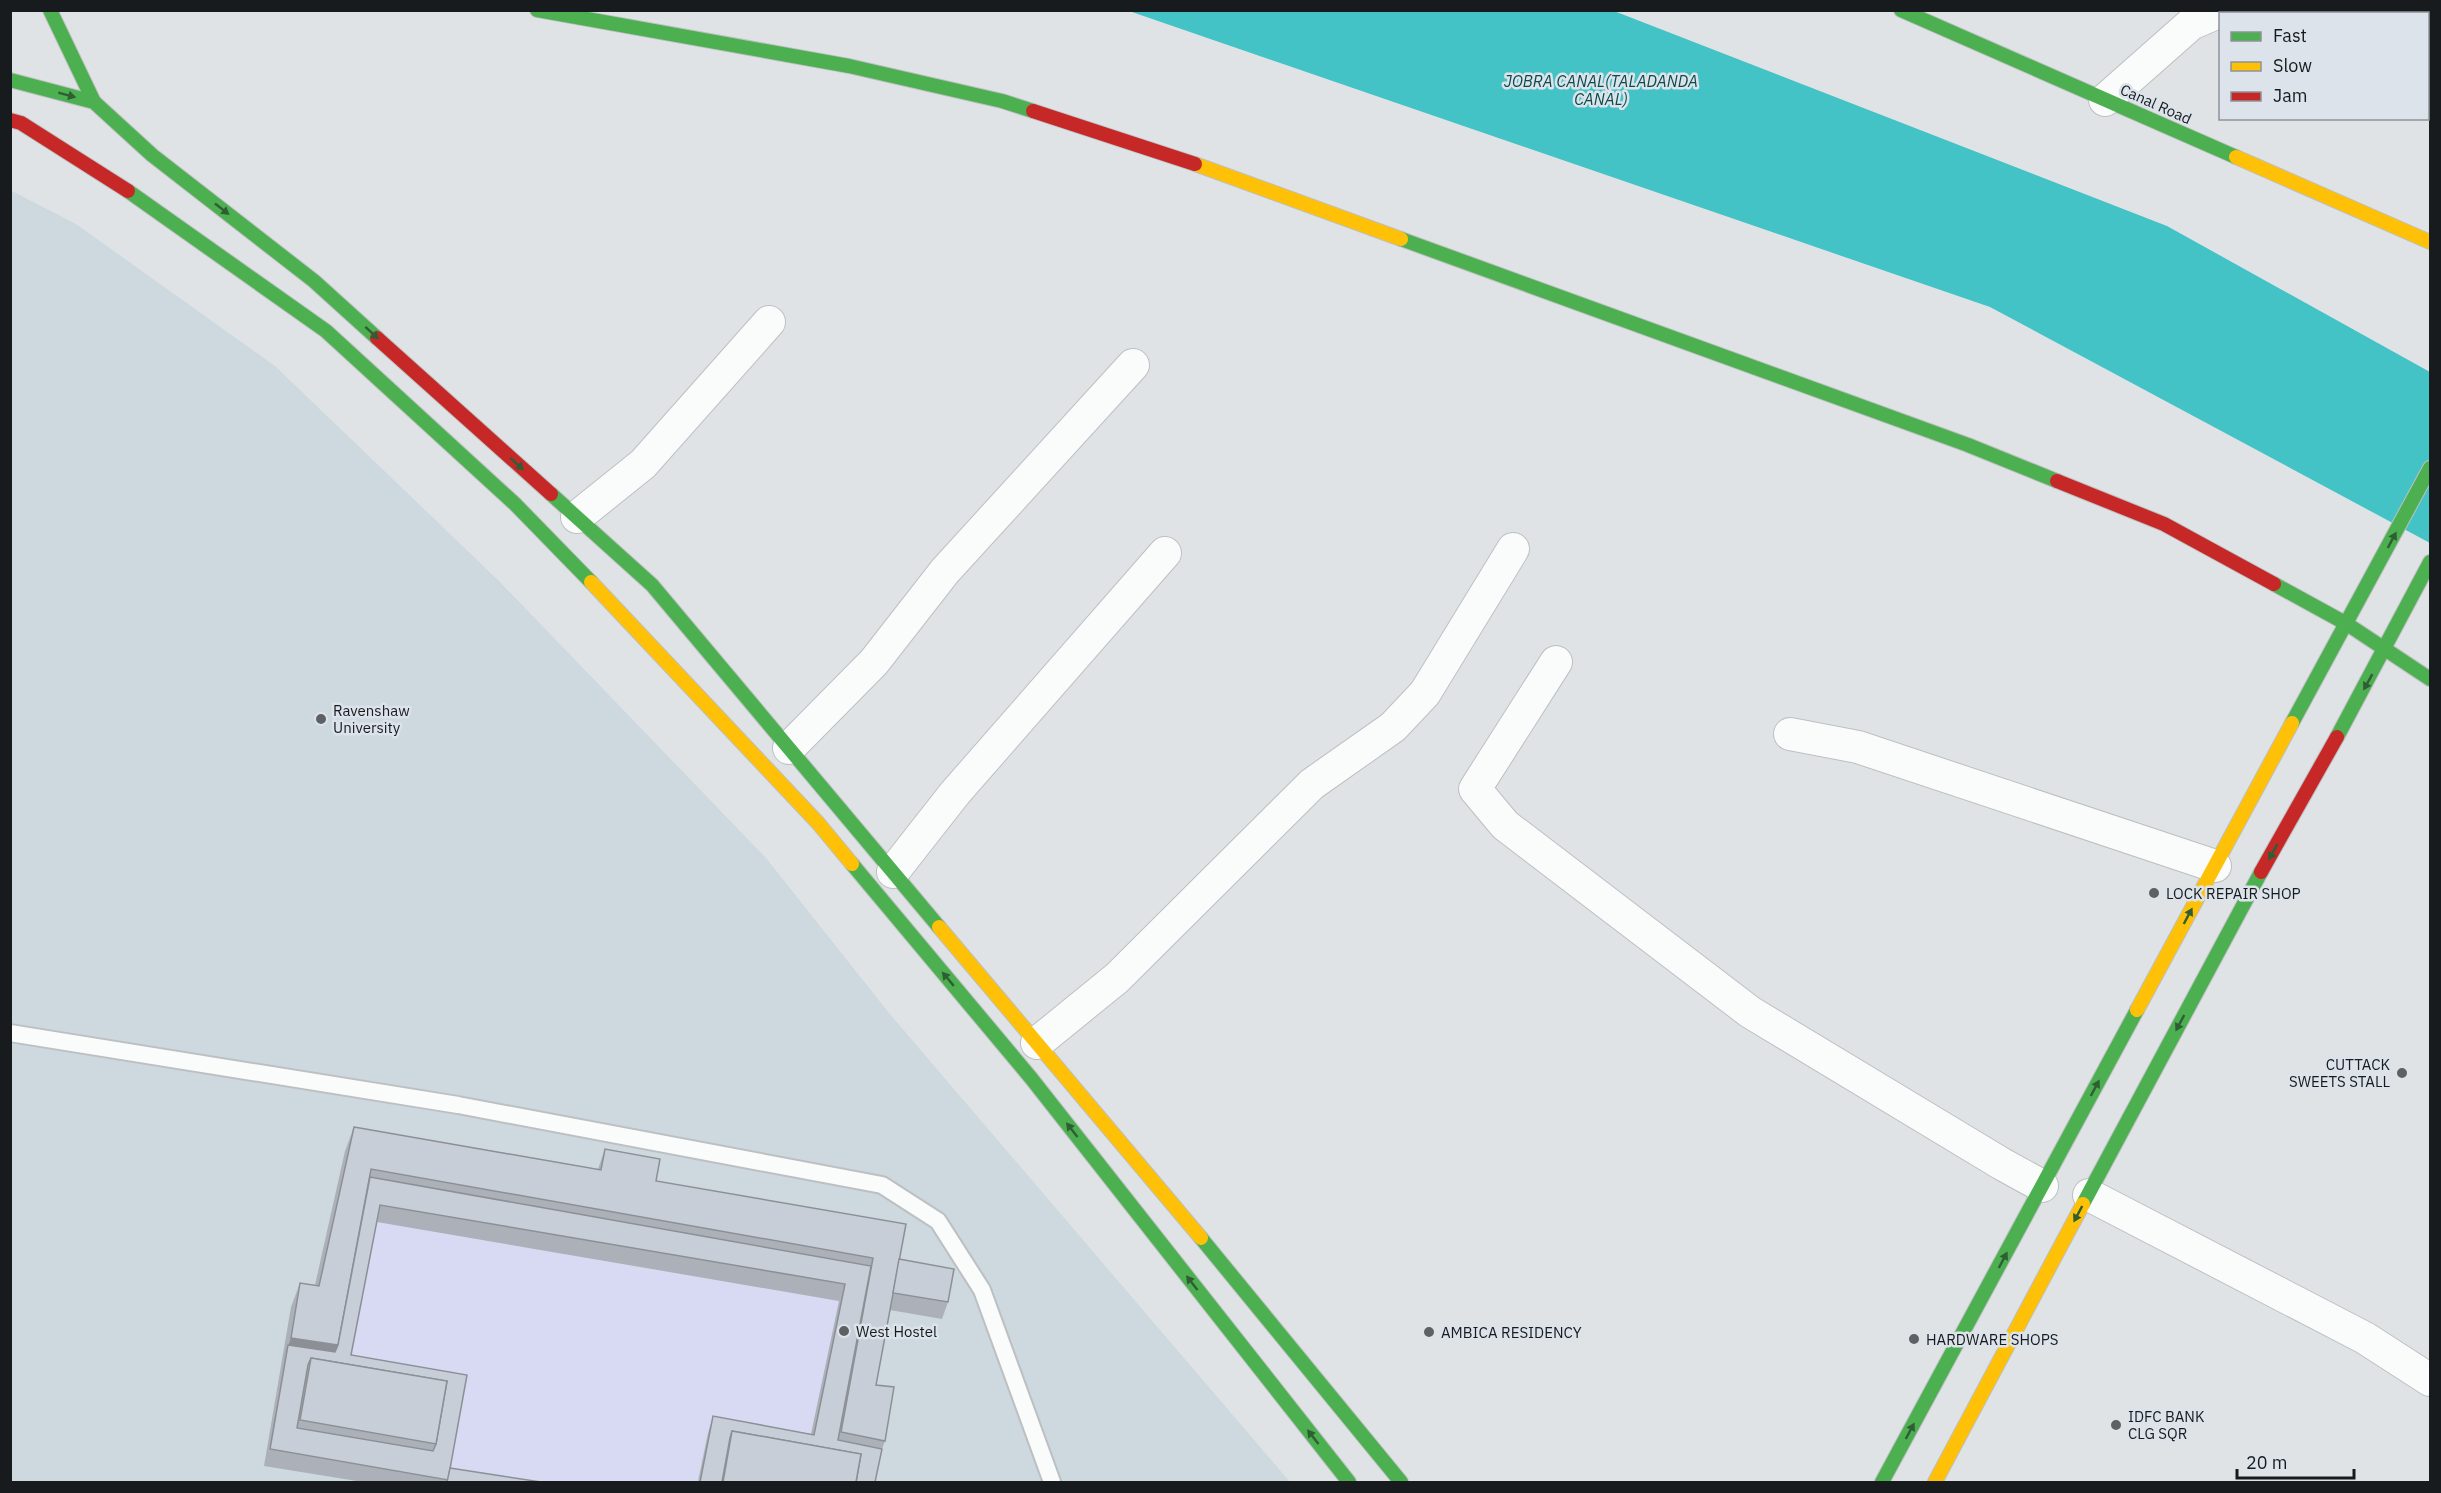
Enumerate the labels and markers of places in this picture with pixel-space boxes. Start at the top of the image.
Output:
place label: Ravenshaw University [333,701,410,737]
marker: Ravenshaw University [314,712,328,726]
place label: LOCK REPAIR SHOP [2166,884,2301,903]
marker: LOCK REPAIR SHOP [2147,886,2161,900]
place label: CUTTACK SWEETS STALL [2289,1055,2390,1091]
marker: CUTTACK SWEETS STALL [2395,1066,2409,1080]
place label: West Hostel [856,1322,937,1341]
place label: AMBICA RESIDENCY [1441,1323,1582,1342]
marker: West Hostel [837,1324,851,1338]
marker: AMBICA RESIDENCY [1422,1325,1436,1339]
place label: HARDWARE SHOPS [1926,1330,2058,1349]
marker: HARDWARE SHOPS [1907,1332,1921,1346]
place label: IDFC BANK CLG SQR [2128,1407,2205,1443]
marker: IDFC BANK CLG SQR [2109,1418,2123,1432]

